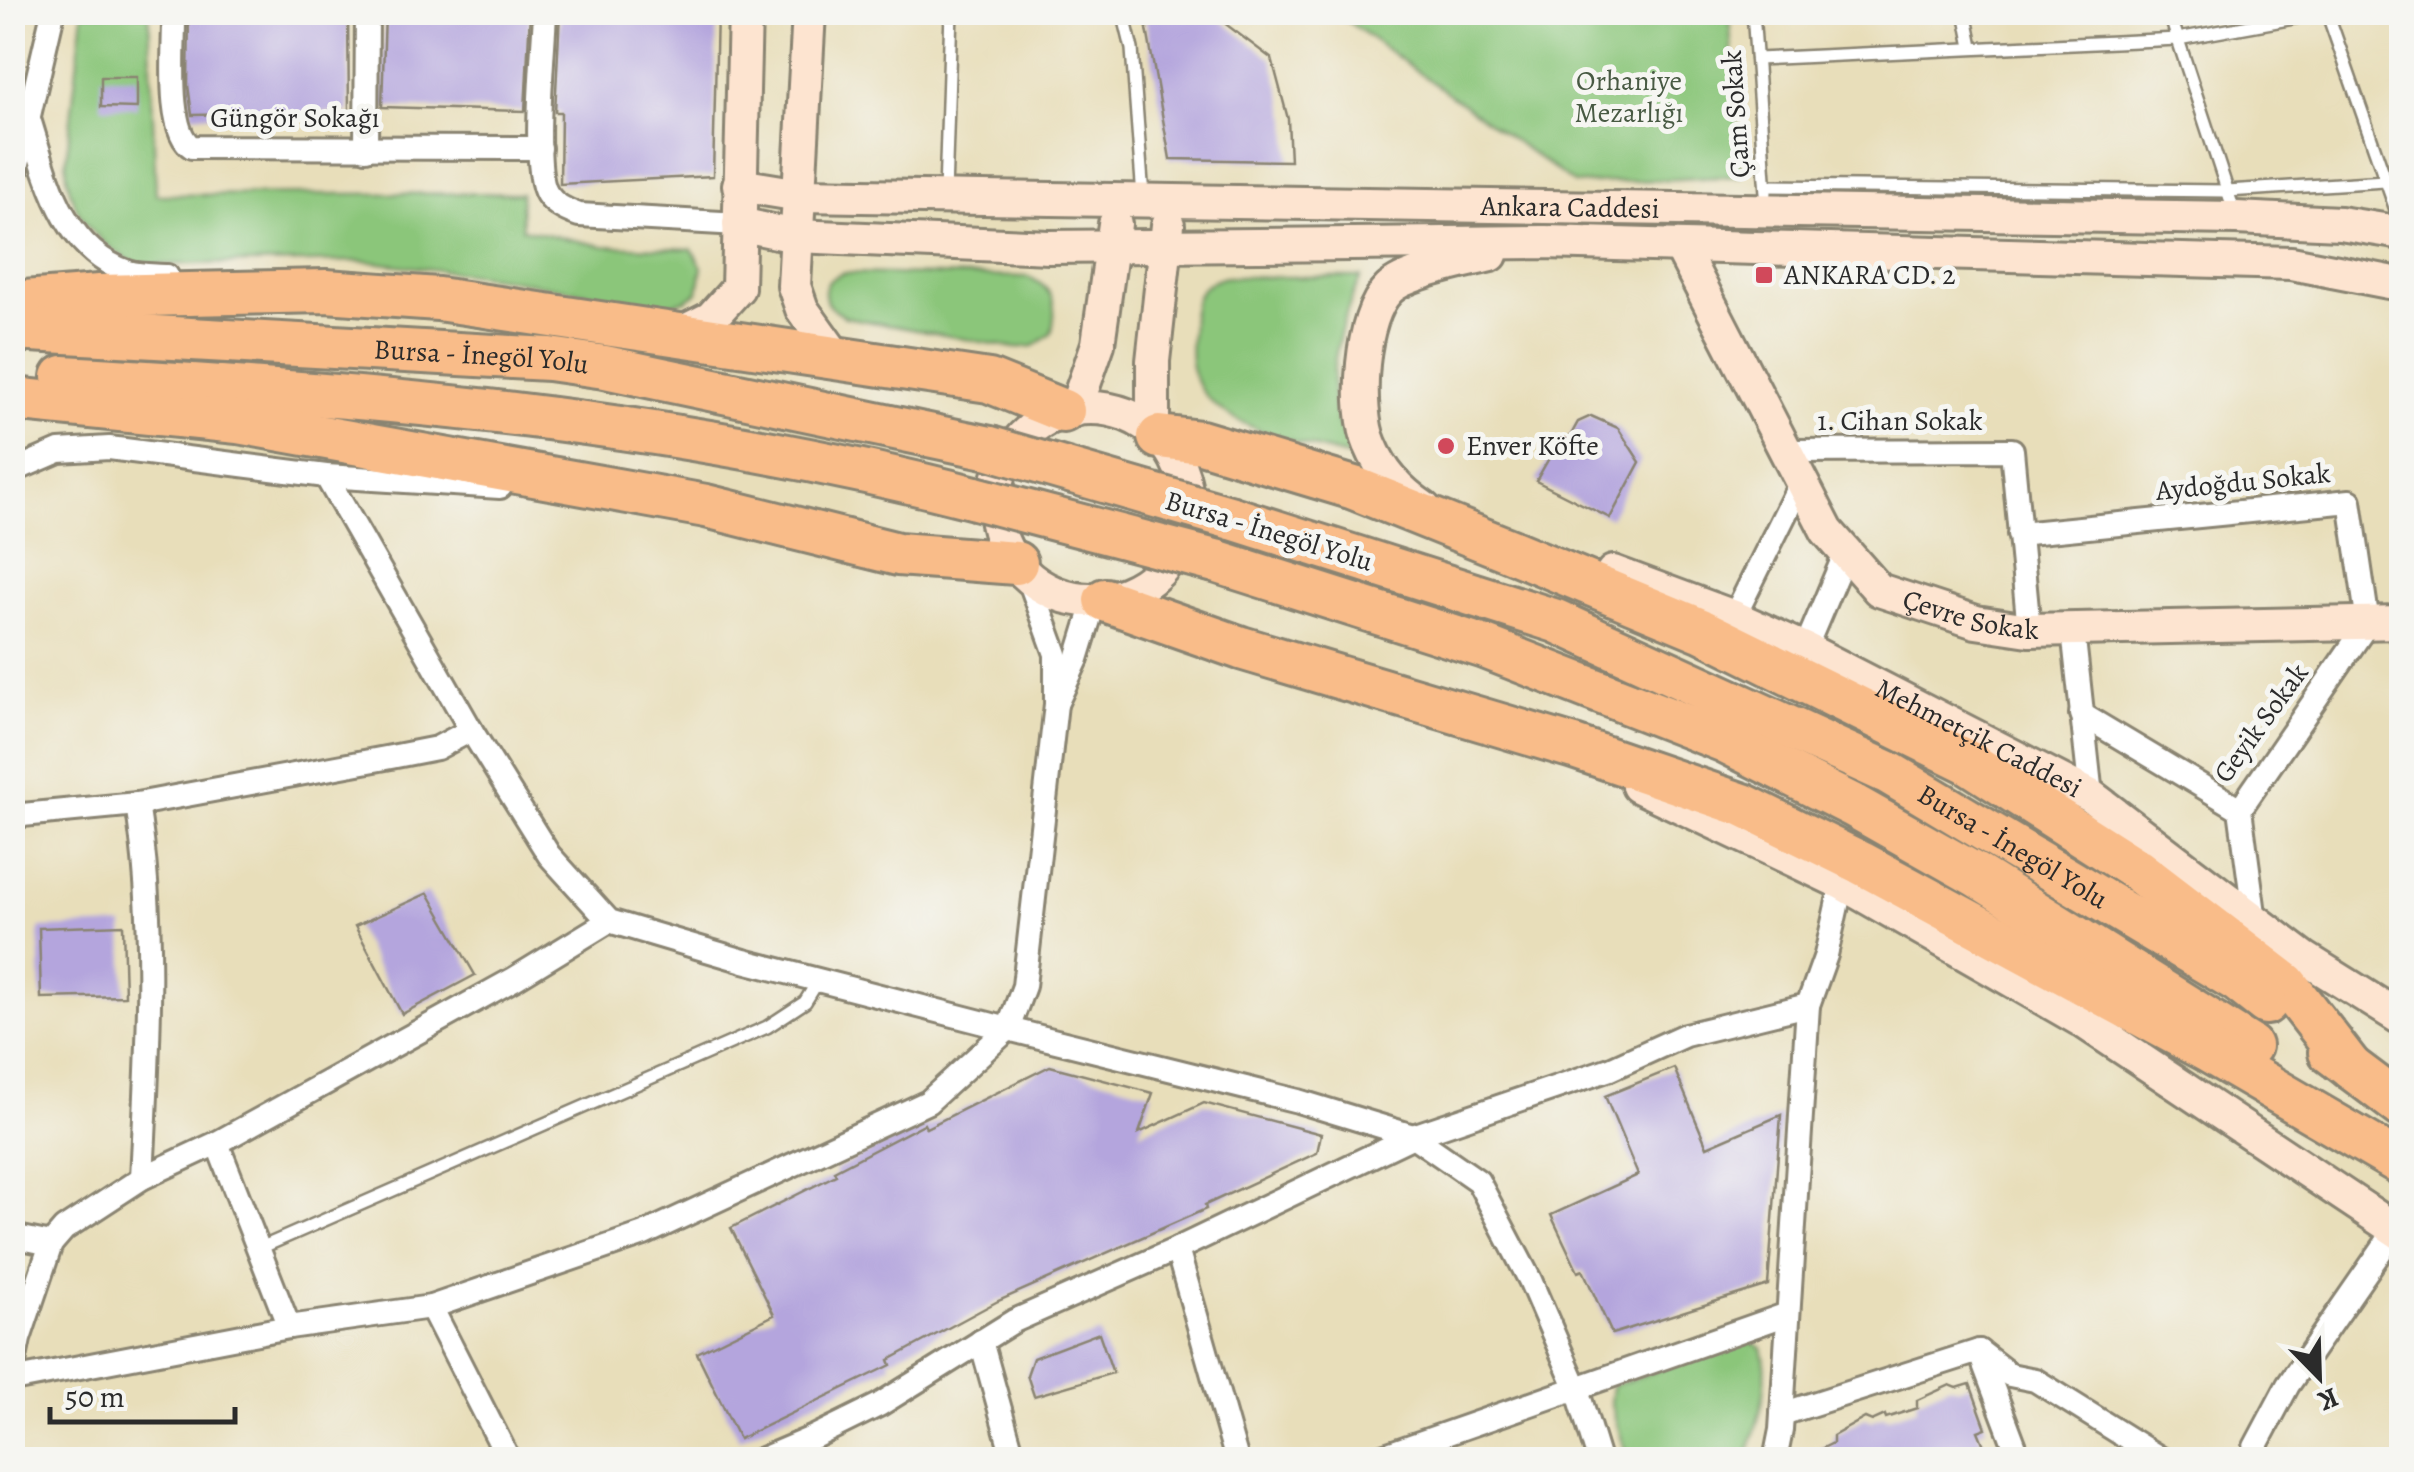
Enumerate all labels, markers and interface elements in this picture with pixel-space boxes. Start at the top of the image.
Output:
street label: Çam Sokak [1713,49,1759,179]
park label: Orhaniye Mezarlığı [1574,62,1684,132]
street label: Güngör Sokağı [210,99,380,137]
street label: Ankara Caddesi [1479,187,1660,228]
place label: ANKARA CD. 2 [1783,256,1956,294]
marker: ANKARA CD. 2 [1753,264,1775,286]
street label: Bursa - İnegöl Yolu [373,330,592,384]
street label: 1. Cihan Sokak [1817,402,1983,440]
place label: Enver Köfte [1466,427,1599,465]
marker: Enver Köfte [1435,435,1457,457]
street label: Aydoğdu Sokak [2153,454,2332,510]
street label: Bursa - İnegöl Yolu [1161,481,1378,581]
street label: Çevre Sokak [1898,580,2039,649]
street label: Geyik Sokak [2205,656,2317,790]
street label: Mehmetçik Caddesi [1869,669,2088,807]
street label: Bursa - İnegöl Yolu [1910,775,2116,919]
north arrow [2269,1327,2369,1427]
scale bar [50,1362,235,1424]
text: 50 m [65,1377,125,1417]
text: K [2312,1378,2344,1420]

